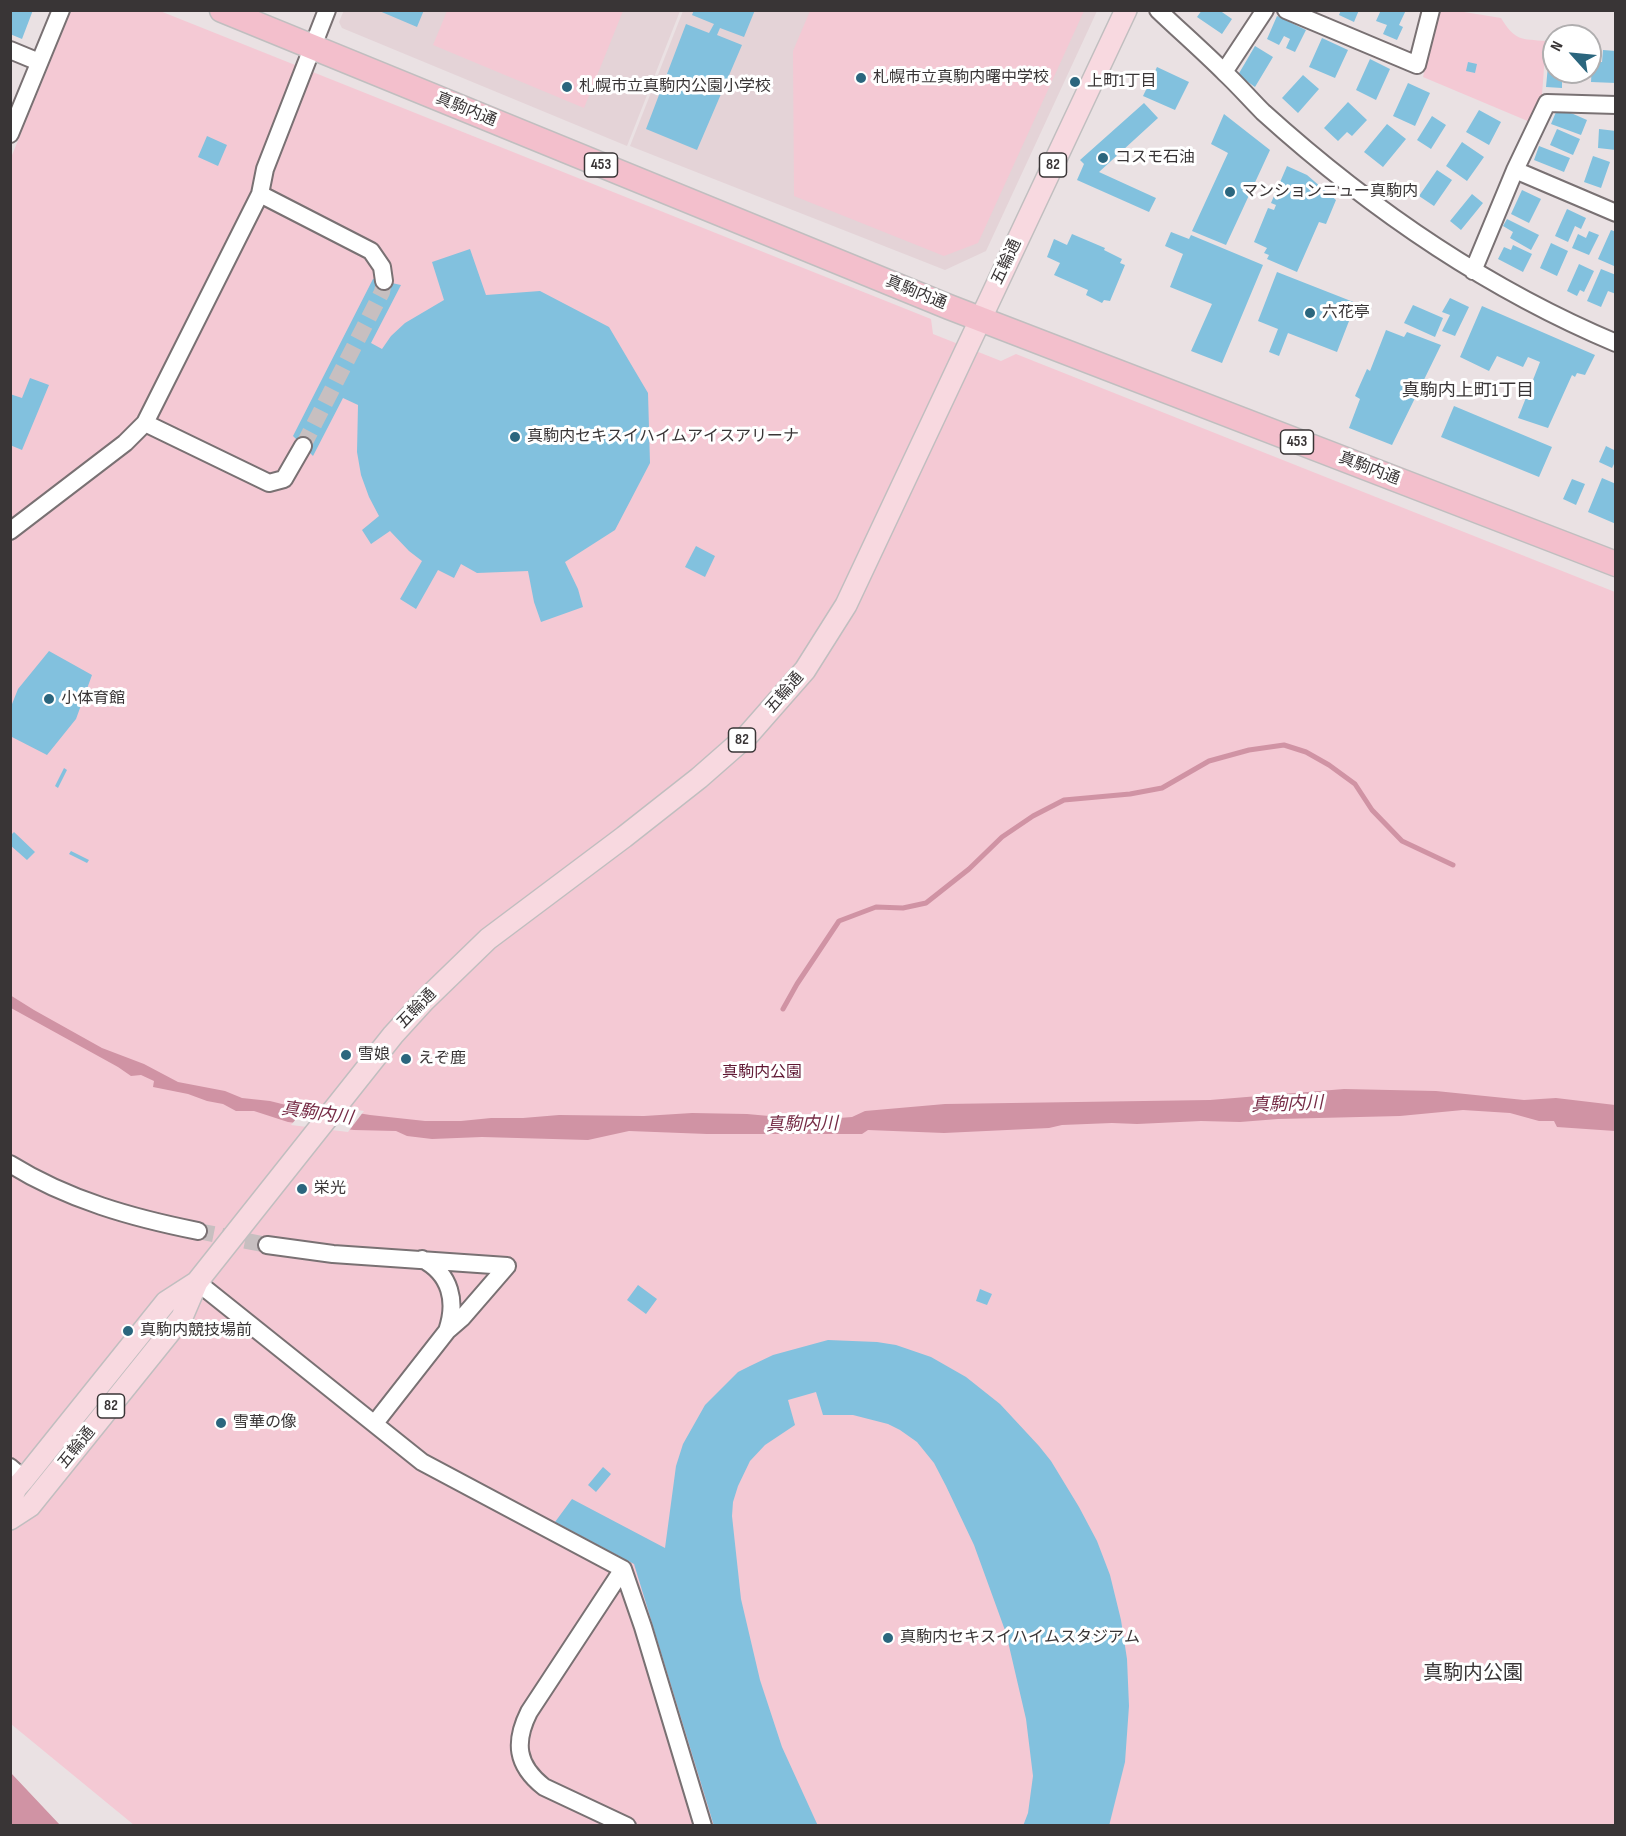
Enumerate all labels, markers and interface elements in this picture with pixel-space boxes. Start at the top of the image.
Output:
north arrow [1542,24,1602,84]
text: N [1547,38,1568,55]
place label: 札幌市立真駒内曙中学校 [873,68,1049,88]
marker: 札幌市立真駒内曙中学校 [854,71,868,85]
place label: 上町1丁目 [1087,72,1157,92]
marker: 上町1丁目 [1068,75,1082,89]
place label: 札幌市立真駒内公園小学校 [579,77,771,97]
marker: 札幌市立真駒内公園小学校 [560,80,574,94]
street label: 真駒内通 [433,89,499,131]
place label: コスモ石油 [1115,148,1195,168]
marker: コスモ石油 [1096,151,1110,165]
road number: 453 [584,153,618,177]
road number: 82 [1040,153,1066,177]
place label: マンションニュー真駒内 [1242,182,1418,202]
marker: マンションニュー真駒内 [1223,185,1237,199]
street label: 五輪通 [988,236,1026,288]
street label: 真駒内通 [883,272,949,314]
place label: 六花亭 [1322,303,1370,323]
marker: 六花亭 [1303,306,1317,320]
district label: 真駒内上町1丁目 [1402,380,1534,402]
place label: 真駒内セキスイハイムアイスアリーナ [527,427,799,447]
marker: 真駒内セキスイハイムアイスアリーナ [508,430,522,444]
road number: 453 [1280,430,1314,454]
street label: 真駒内通 [1336,449,1402,489]
street label: 五輪通 [762,669,808,717]
place label: 小体育館 [61,689,125,709]
marker: 小体育館 [42,692,56,706]
road number: 82 [728,728,756,752]
street label: 五輪通 [393,985,441,1033]
place label: 雪娘 [358,1045,390,1065]
marker: 雪娘 [339,1048,353,1062]
place label: えぞ鹿 [418,1049,466,1069]
marker: えぞ鹿 [399,1052,413,1066]
park label: 真駒内公園 [722,1063,802,1083]
water label: 真駒内川 [1251,1093,1323,1117]
water label: 真駒内川 [280,1098,354,1130]
water label: 真駒内川 [766,1114,838,1136]
place label: 栄光 [314,1179,346,1199]
marker: 栄光 [295,1182,309,1196]
place label: 真駒内競技場前 [140,1321,252,1341]
marker: 真駒内競技場前 [121,1324,135,1338]
road number: 82 [98,1394,124,1418]
place label: 雪華の像 [233,1413,297,1433]
marker: 雪華の像 [214,1416,228,1430]
street label: 五輪通 [54,1423,100,1473]
place label: 真駒内セキスイハイムスタジアム [900,1628,1140,1648]
marker: 真駒内セキスイハイムスタジアム [881,1631,895,1645]
district label: 真駒内公園 [1423,1662,1523,1686]

